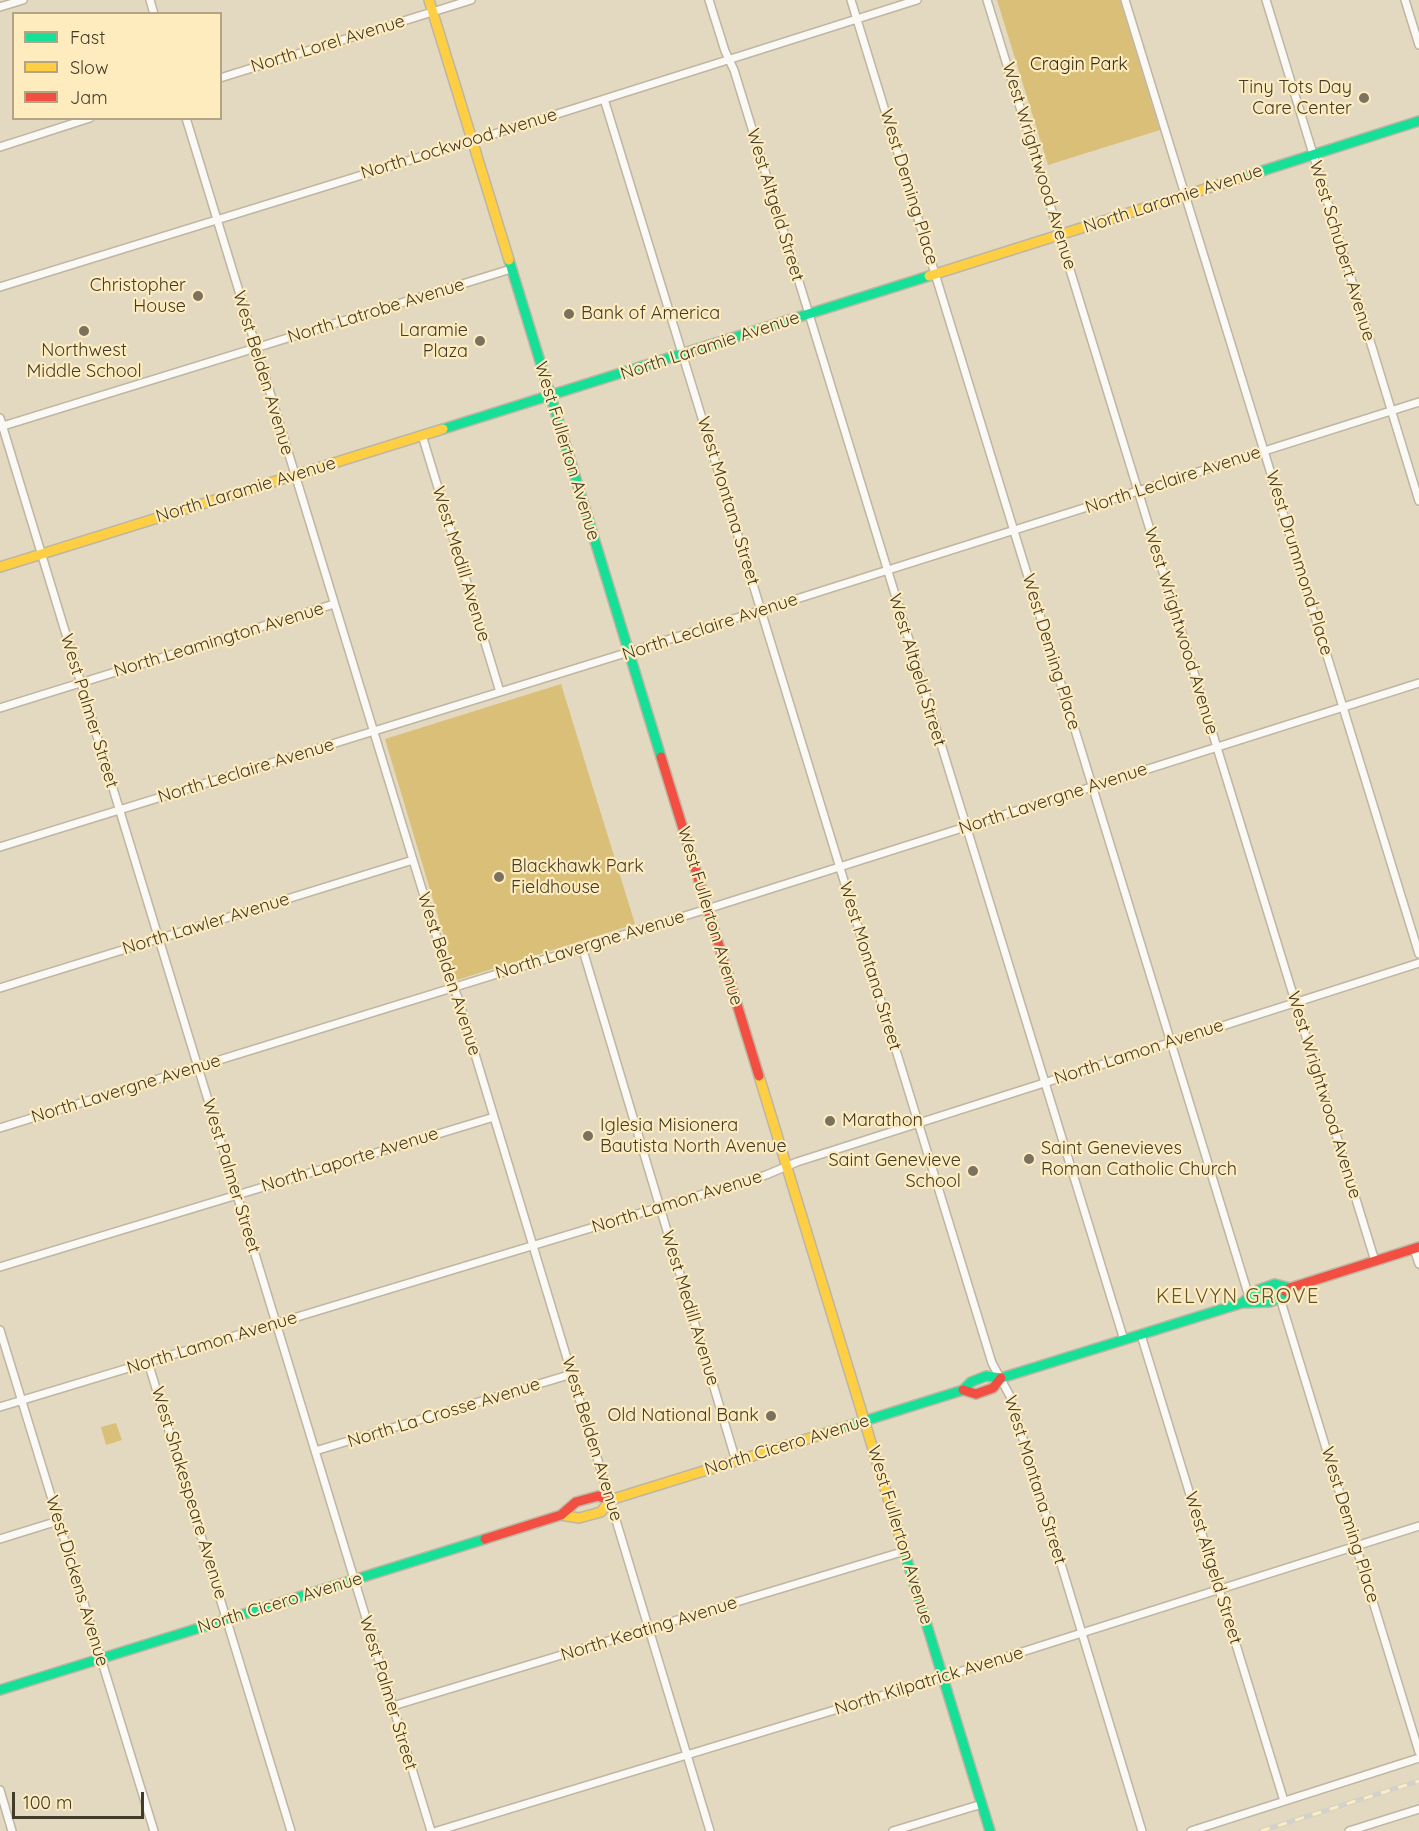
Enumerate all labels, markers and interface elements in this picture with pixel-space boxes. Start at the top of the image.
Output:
street label: North Lorel Avenue [248,10,408,78]
legend [12,12,222,120]
text: Fast [70,26,105,49]
park label: Cragin Park [1030,54,1128,76]
text: Slow [70,56,108,79]
street label: West Wrightwood Avenue [997,60,1081,272]
place label: Tiny Tots Day Care Center [1238,77,1352,119]
text: Jam [70,86,108,109]
marker: Tiny Tots Day Care Center [1357,91,1371,105]
street label: North Lockwood Avenue [358,104,560,184]
street label: West Deming Place [875,106,943,268]
street label: West Altgeld Street [742,126,808,284]
street label: West Schubert Avenue [1304,158,1380,344]
street label: North Laramie Avenue [1081,160,1265,238]
street label: North Latrobe Avenue [285,274,467,348]
place label: Christopher House [90,275,186,318]
street label: West Belden Avenue [228,288,298,458]
marker: Christopher House [191,289,205,303]
place label: Bank of America [581,303,720,325]
marker: Bank of America [562,307,576,321]
street label: North Laramie Avenue [618,307,802,385]
place label: Laramie Plaza [399,320,468,362]
marker: Northwest Middle School [77,324,91,338]
marker: Laramie Plaza [473,334,487,348]
place label: Northwest Middle School [26,340,142,382]
street label: West Fullerton Avenue [530,359,604,543]
street label: West Montana Street [692,414,764,588]
street label: North Leclaire Avenue [1083,441,1263,519]
street label: North Laramie Avenue [153,452,339,528]
street label: West Drummond Place [1261,468,1337,658]
street label: West Medill Avenue [427,484,495,644]
street label: West Wrightwood Avenue [1139,525,1223,737]
street label: West Deming Place [1017,571,1085,733]
street label: North Leclaire Avenue [620,588,800,666]
street label: West Altgeld Street [884,591,950,749]
street label: North Leamington Avenue [111,598,327,682]
street label: West Palmer Street [55,631,123,791]
street label: North Leclaire Avenue [155,734,337,808]
street label: North Lavergne Avenue [956,758,1150,840]
street label: West Fullerton Avenue [673,824,747,1008]
place label: Blackhawk Park Fieldhouse [511,856,644,898]
marker: Blackhawk Park Fieldhouse [492,870,506,884]
street label: West Montana Street [834,879,906,1053]
street label: North Lawler Avenue [120,888,292,960]
street label: West Belden Avenue [412,890,486,1058]
street label: North Lavergne Avenue [493,906,687,984]
street label: West Wrightwood Avenue [1282,989,1366,1201]
street label: North Lamon Avenue [1052,1014,1226,1090]
street label: North Lavergne Avenue [29,1050,223,1128]
street label: West Palmer Street [197,1096,265,1256]
place label: Marathon [842,1110,923,1132]
marker: Marathon [823,1114,837,1128]
place label: Iglesia Misionera Bautista North Avenue [600,1115,787,1158]
street label: North Laporte Avenue [259,1123,441,1197]
marker: Iglesia Misionera Bautista North Avenue [581,1129,595,1143]
place label: Saint Genevieves Roman Catholic Church [1041,1138,1237,1180]
place label: Saint Genevieve School [828,1150,961,1192]
marker: Saint Genevieves Roman Catholic Church [1022,1152,1036,1166]
marker: Saint Genevieve School [966,1164,980,1178]
street label: North Lamon Avenue [589,1166,765,1238]
street label: West Medill Avenue [656,1228,724,1388]
district label: KELVYN GROVE [1156,1285,1320,1309]
street label: North Lamon Avenue [124,1307,300,1379]
street label: West Belden Avenue [557,1354,627,1524]
street label: North La Crosse Avenue [345,1373,543,1453]
street label: West Shakespeare Avenue [146,1384,232,1602]
street label: West Montana Street [999,1393,1071,1567]
place label: Old National Bank [608,1405,759,1427]
marker: Old National Bank [764,1409,778,1423]
street label: North Cicero Avenue [702,1410,872,1480]
street label: West Fullerton Avenue [863,1443,937,1627]
street label: West Deming Place [1316,1444,1384,1606]
street label: West Altgeld Street [1180,1489,1246,1647]
street label: West Dickens Avenue [41,1493,113,1669]
street label: North Cicero Avenue [195,1568,365,1638]
street label: North Keating Avenue [558,1592,740,1666]
street label: West Palmer Street [354,1613,422,1773]
street label: North Kilpatrick Avenue [832,1642,1026,1720]
scale bar [15,1780,147,1818]
text: 100 m [23,1791,72,1814]

